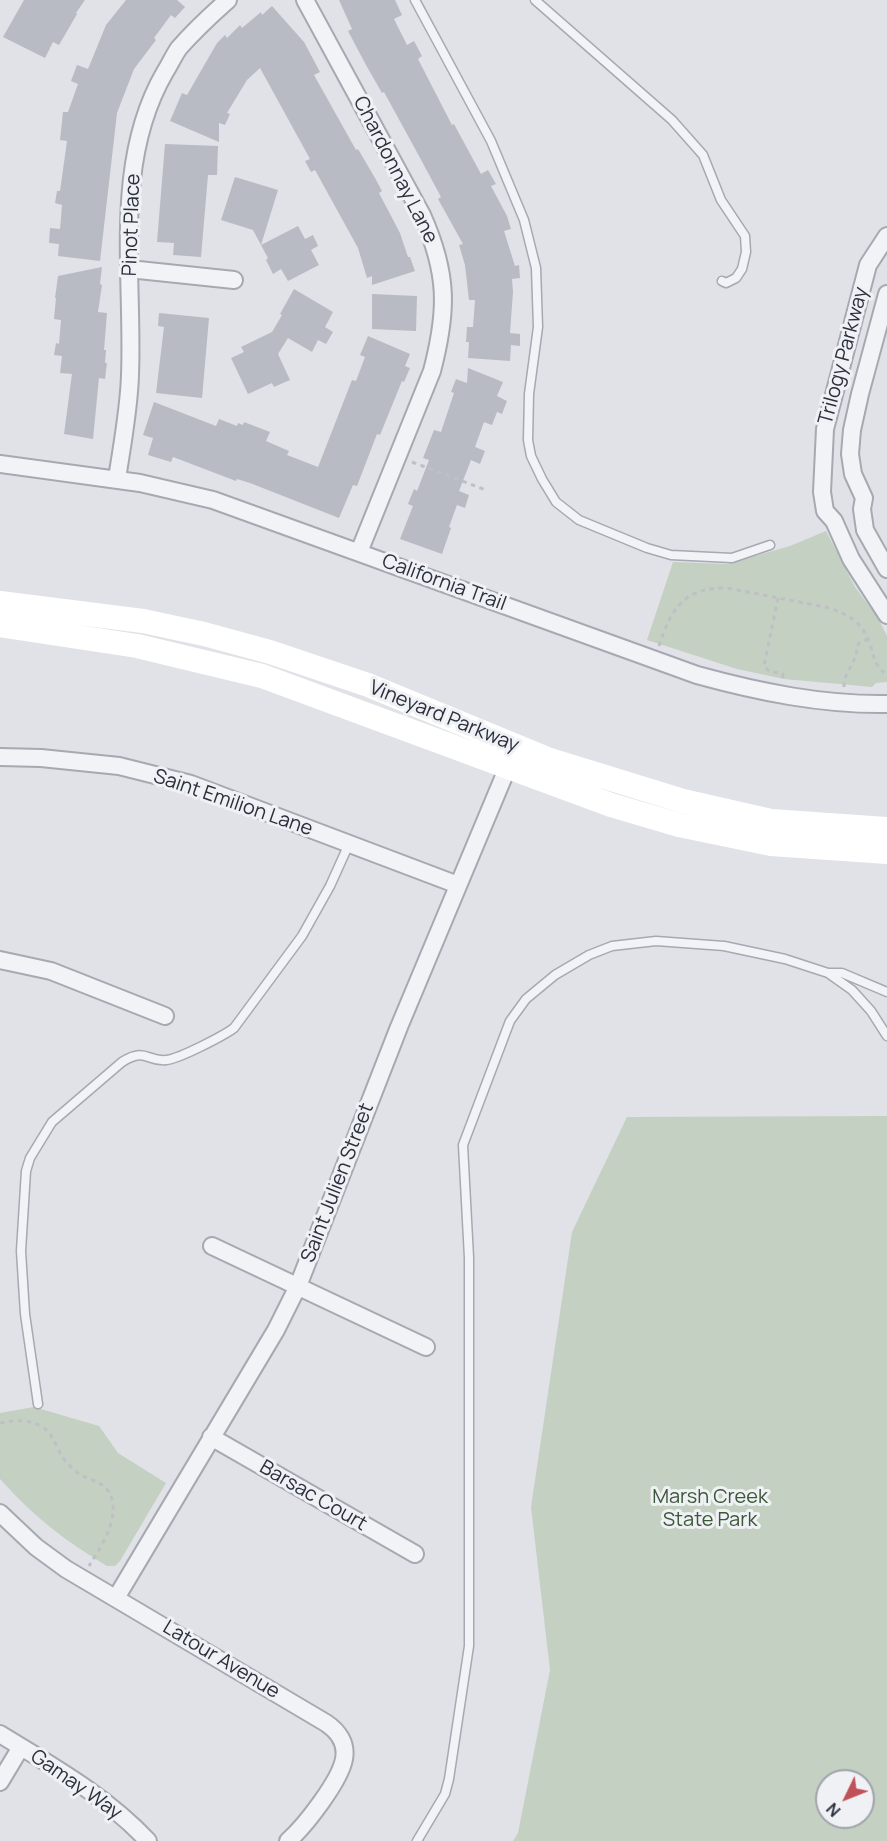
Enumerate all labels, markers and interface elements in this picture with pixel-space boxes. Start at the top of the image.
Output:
street label: Chardonnay Lane [348,93,442,247]
street label: Pinot Place [118,173,146,277]
street label: Trilogy Parkway [814,285,874,427]
street label: California Trail [379,549,509,617]
street label: Vineyard Parkway [366,676,522,758]
street label: Saint Emilion Lane [150,764,316,842]
street label: Saint Julien Street [297,1100,379,1266]
street label: Barsac Court [255,1456,371,1536]
park label: Marsh Creek State Park [652,1485,768,1532]
street label: Latour Avenue [158,1616,284,1704]
street label: Gamay Way [26,1745,126,1825]
north arrow [815,1769,875,1829]
text: N [821,1798,845,1822]

